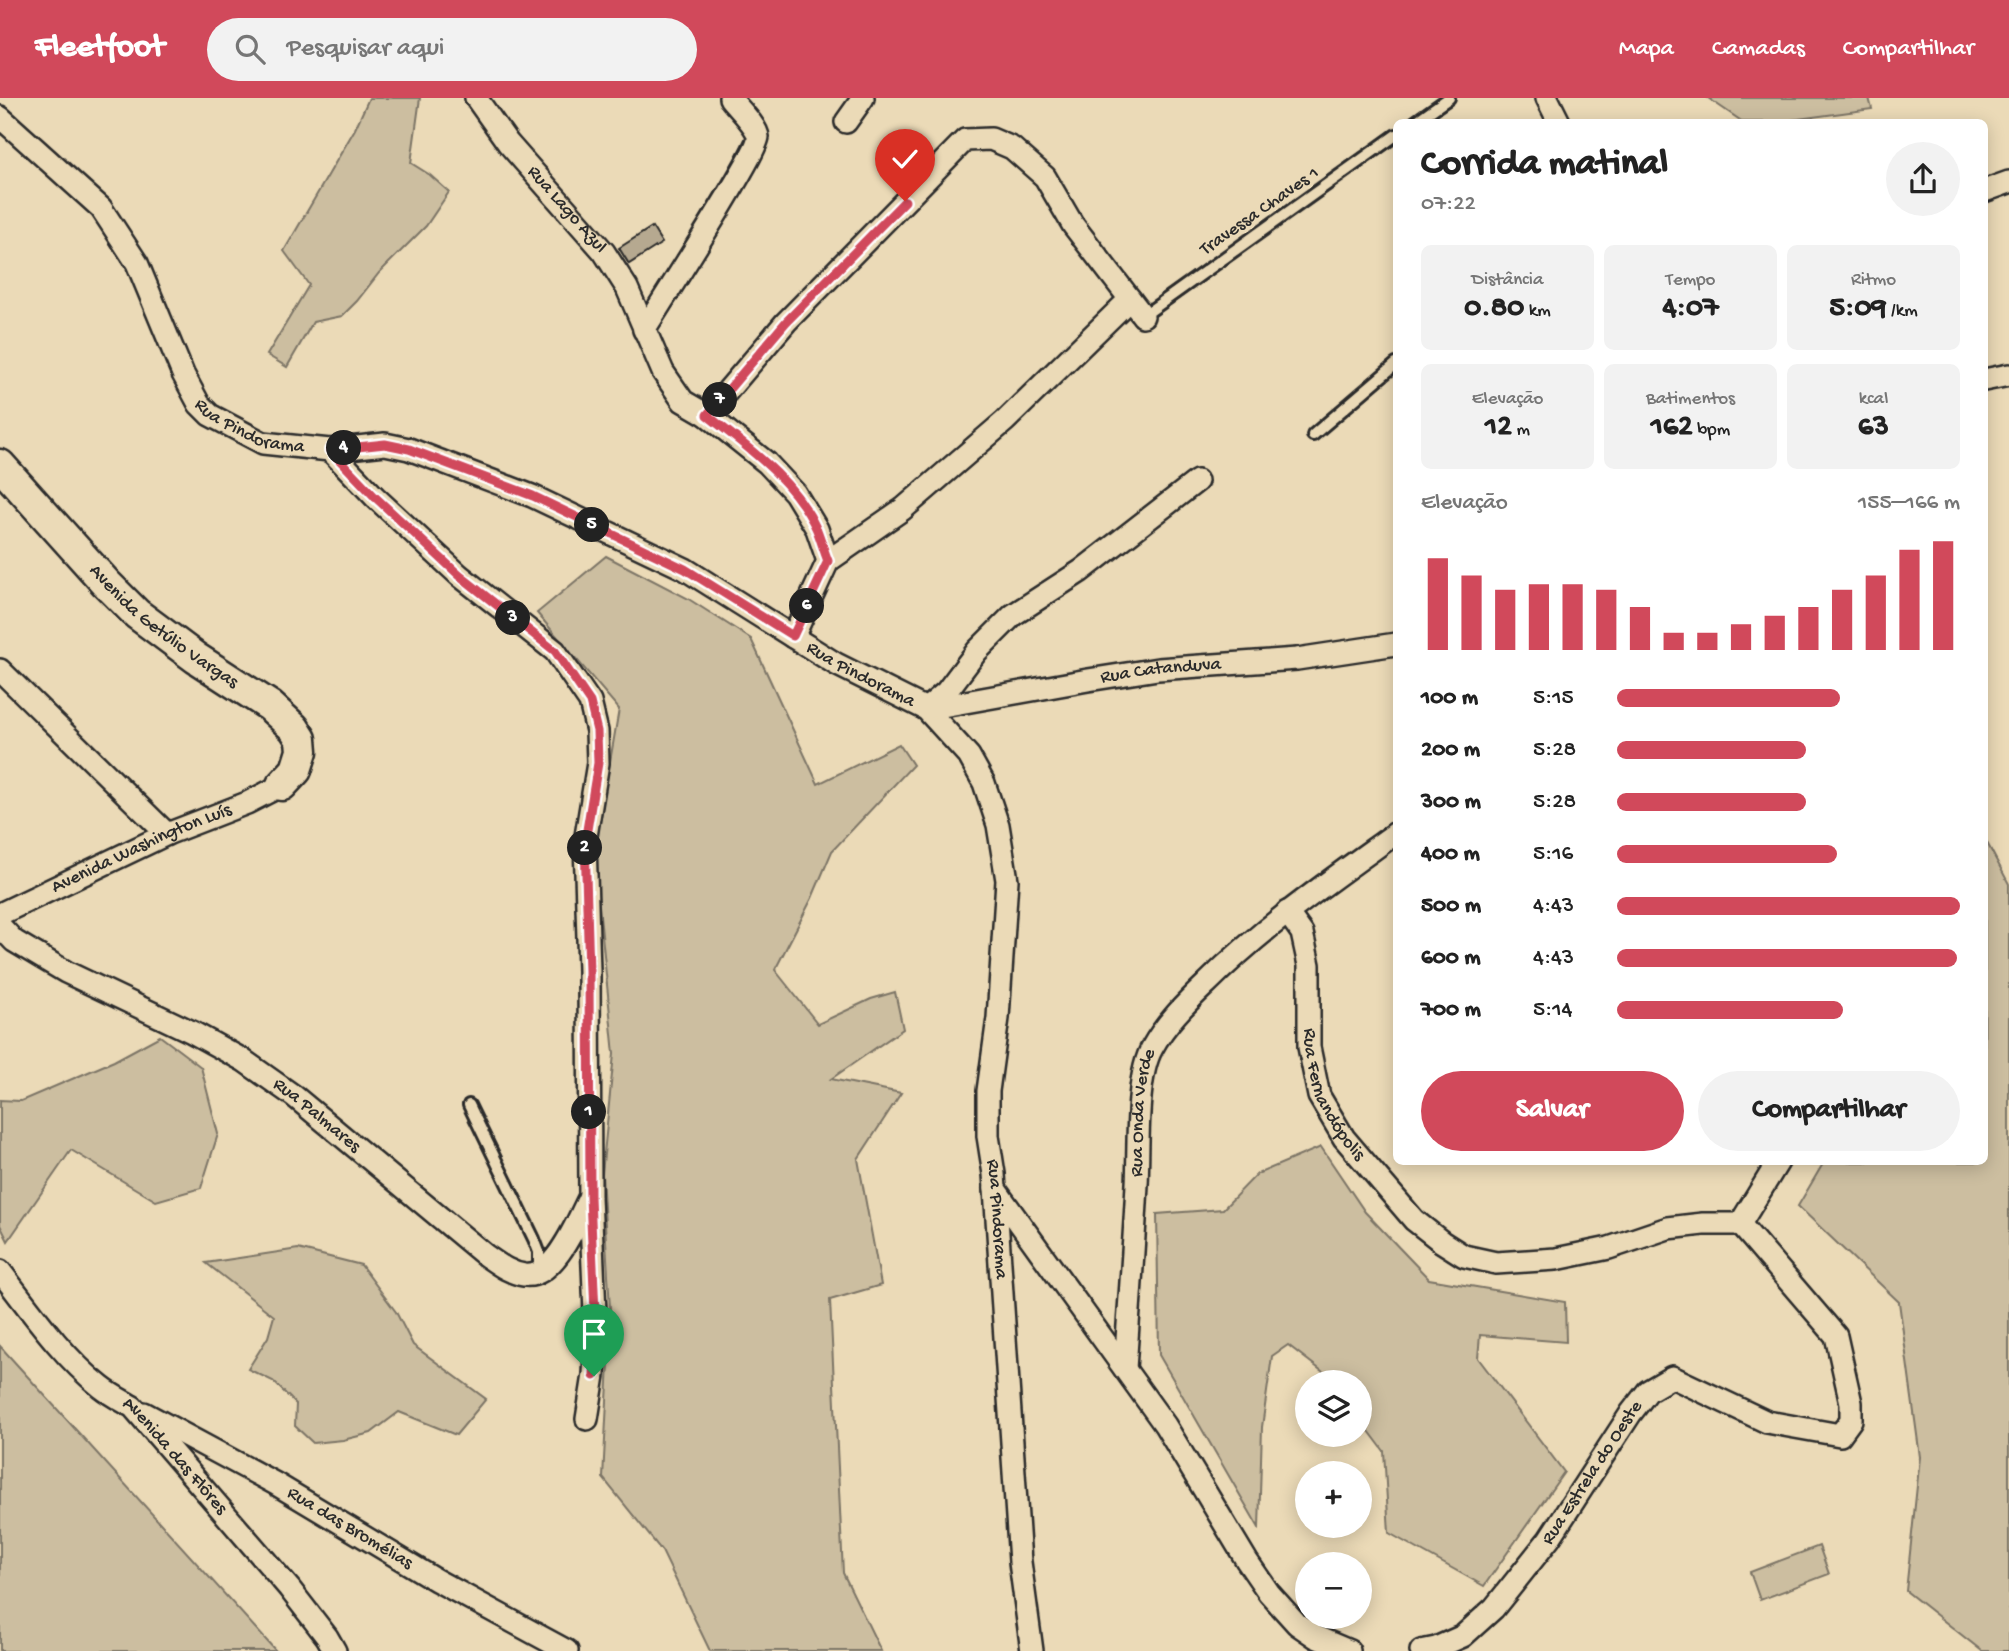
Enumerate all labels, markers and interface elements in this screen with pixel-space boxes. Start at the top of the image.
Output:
search box [207,18,697,81]
text: Fleetfoot [35,30,165,68]
icon: search [231,30,269,68]
text: Pesquisar aqui [287,34,444,65]
text: Mapa [1619,35,1674,64]
text: Camadas [1712,35,1805,64]
text: Compartilhar [1843,35,1974,64]
pin [875,129,935,201]
icon: check [886,140,924,178]
button: share [1886,142,1960,216]
text: Corrida matinal [1421,143,1668,187]
street label: Rua Lago Azul [522,161,611,258]
street label: Travessa Chaves 1 [1195,162,1324,262]
text: 07:22 [1421,191,1476,218]
text: Distância [1472,269,1543,292]
text: Tempo [1666,269,1715,292]
text: Ritmo [1851,269,1896,292]
text: 0.80 [1464,292,1524,327]
text: 4:07 [1662,292,1719,327]
text: 5:09 [1829,292,1887,327]
text: km [1524,300,1551,323]
text: /km [1887,300,1918,323]
pin: 7 [702,382,738,418]
text: 7 [715,388,724,411]
text: Elevação [1472,388,1543,411]
text: Batimentos [1646,388,1735,411]
text: kcal [1859,388,1888,411]
street label: Rua Pindorama [189,394,307,459]
text: 12 [1485,411,1512,446]
text: 162 [1651,411,1693,446]
text: 63 [1858,411,1889,446]
text: m [1512,419,1530,442]
text: bpm [1693,419,1730,442]
pin: 4 [326,430,362,466]
text: 4 [339,436,348,459]
text: Elevação [1421,490,1508,517]
text: 155–166 m [1858,490,1960,517]
pin: 5 [574,508,610,542]
text: 5 [587,513,597,536]
street label: Avenida Getúlio Vargas [84,560,243,694]
pin: 6 [790,588,824,624]
text: 6 [802,594,811,617]
pin: 3 [496,601,530,636]
text: 3 [508,606,517,629]
street label: Rua Pindorama [802,637,920,714]
street label: Rua Catanduva [1099,653,1223,689]
text: 100 m [1421,685,1478,712]
text: 5:15 [1533,685,1574,712]
text: 200 m [1421,737,1480,764]
text: 5:28 [1533,737,1576,764]
text: 300 m [1421,789,1481,816]
text: 5:28 [1533,789,1576,816]
street label: Avenida Washington Luís [48,798,236,899]
pin: 2 [568,830,602,866]
text: 2 [580,836,589,859]
text: 400 m [1421,841,1480,868]
text: 5:16 [1533,841,1573,868]
text: 500 m [1421,893,1481,920]
text: 4:43 [1533,893,1574,920]
text: 600 m [1421,945,1481,972]
text: 4:43 [1533,945,1574,972]
text: 700 m [1421,997,1481,1024]
text: 5:14 [1533,997,1573,1024]
street label: Rua Fernandópolis [1298,1028,1371,1167]
street label: Rua Onda Verde [1126,1045,1162,1177]
button: Salvar [1421,1071,1684,1151]
button: Compartilhar [1698,1071,1960,1151]
street label: Rua Palmares [268,1073,366,1159]
pin: 1 [572,1094,606,1130]
text: 1 [585,1100,592,1123]
street label: Rua Pindorama [980,1158,1013,1281]
pin [564,1304,624,1376]
icon: arrive [575,1315,613,1353]
map controls [1295,1370,1372,1629]
button: layers [1295,1370,1372,1447]
street label: Avenida das Flôres [118,1392,233,1520]
street label: Rua Estrela do Oeste [1537,1396,1648,1549]
button: + [1295,1461,1372,1538]
street label: Rua das Bromélias [283,1482,418,1575]
button: − [1295,1552,1372,1629]

